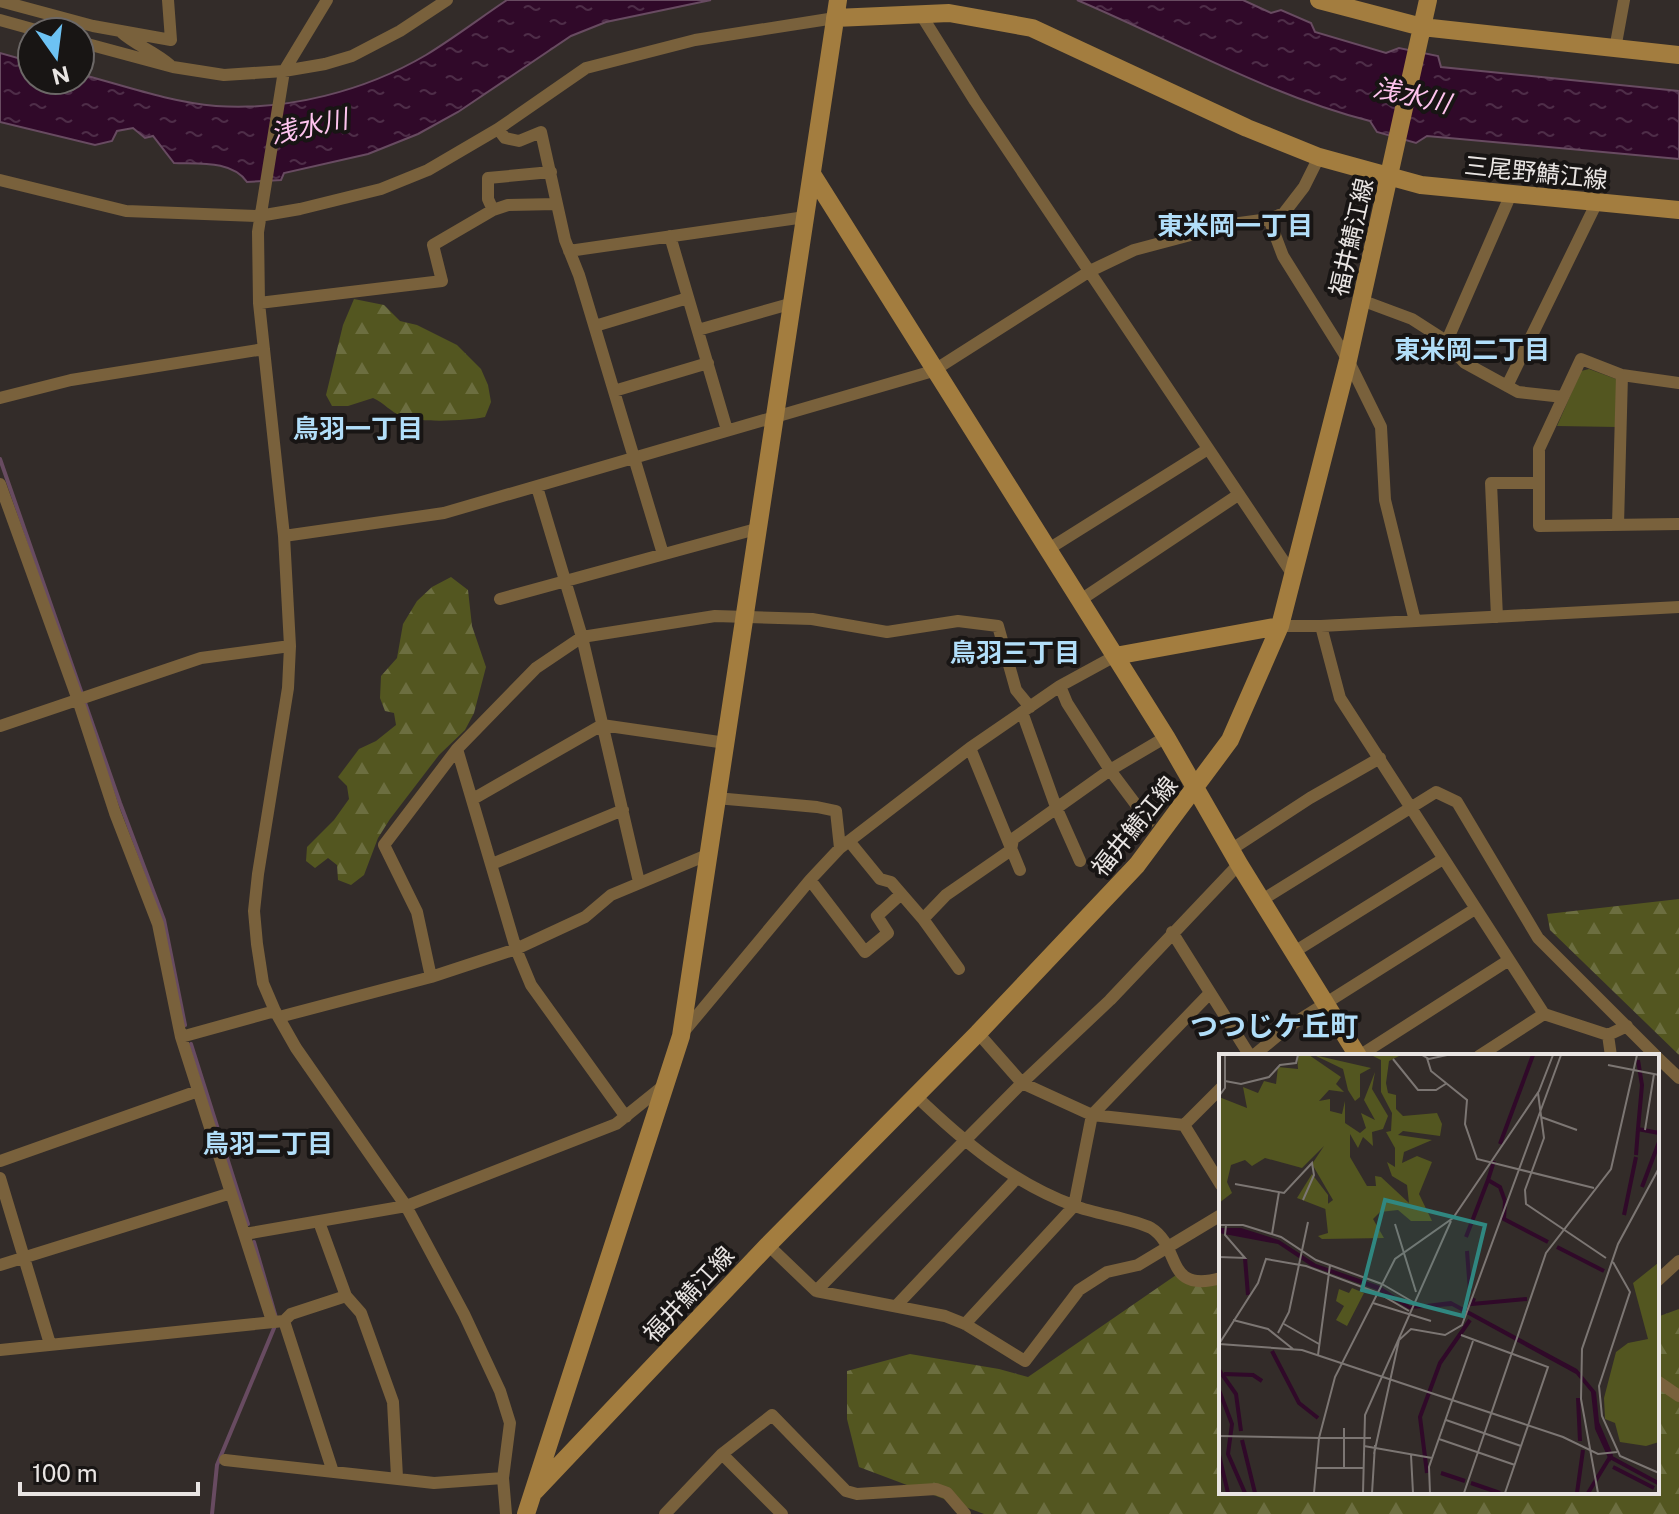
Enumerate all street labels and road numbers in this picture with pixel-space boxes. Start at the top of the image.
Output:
street label: 三尾野鯖江線 [1463,151,1609,193]
street label: 福井鯖江線 [1324,175,1378,299]
street label: 福井鯖江線 [1085,771,1183,881]
street label: 福井鯖江線 [637,1241,739,1347]

